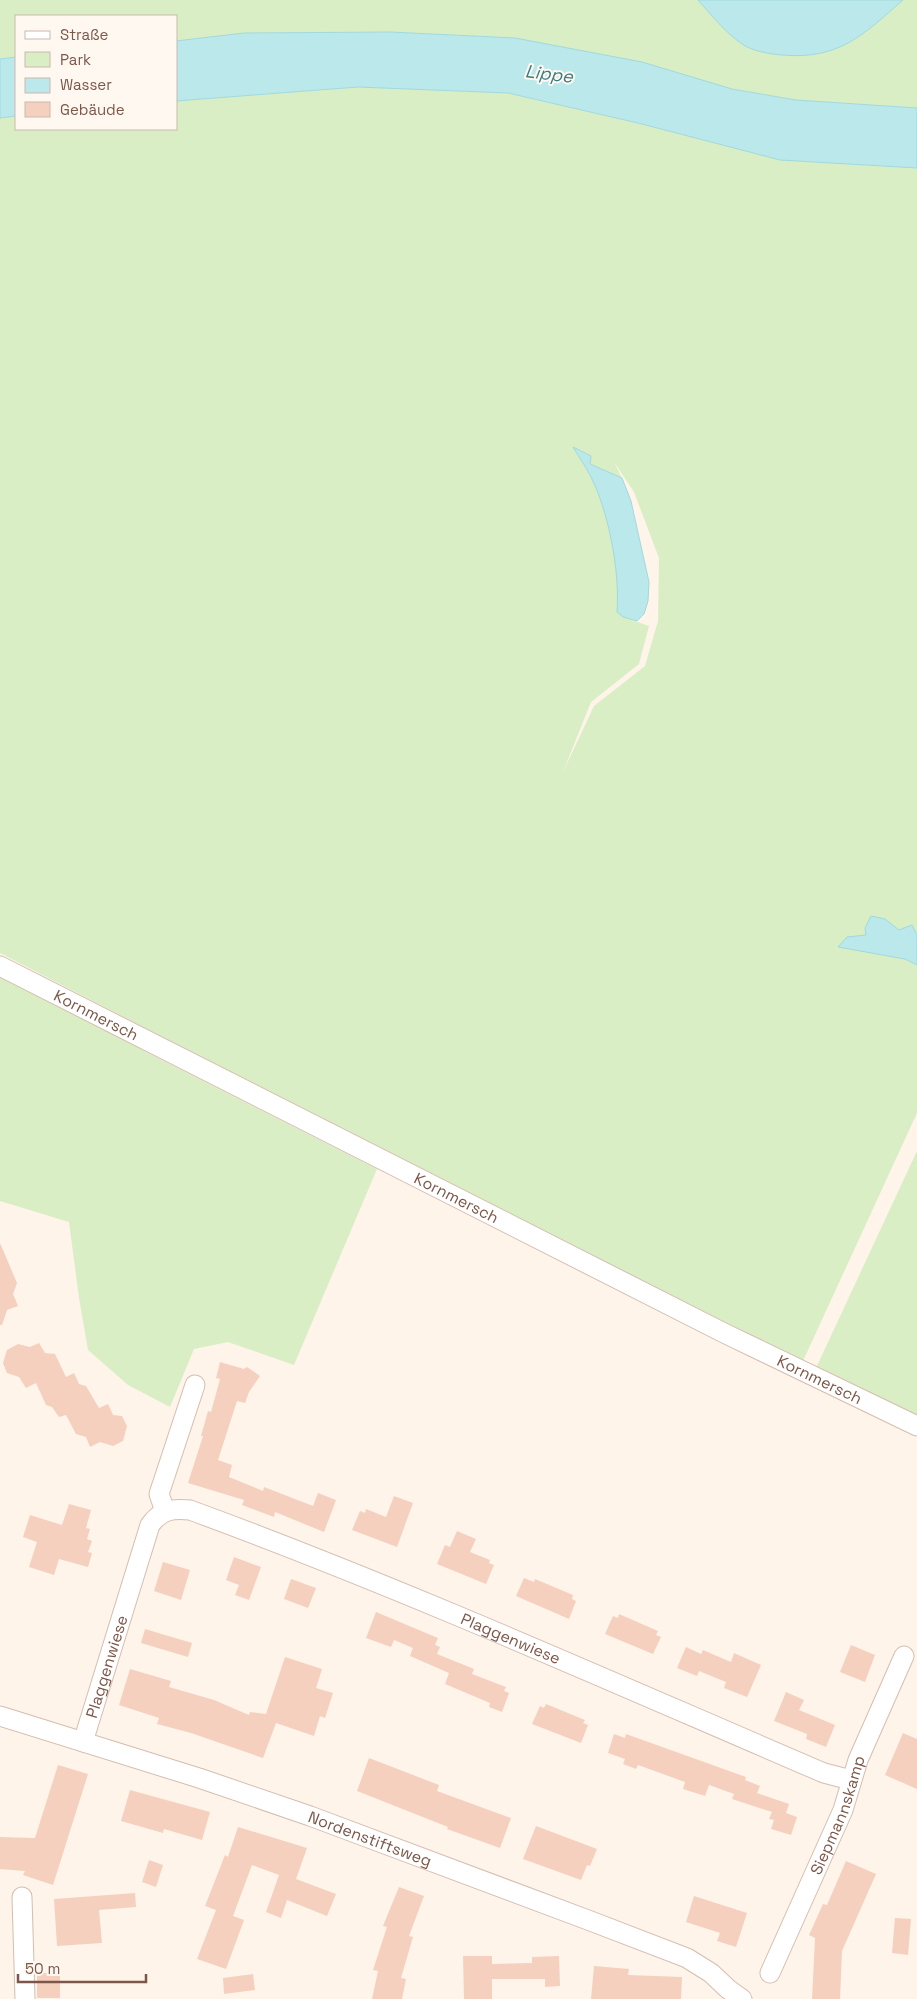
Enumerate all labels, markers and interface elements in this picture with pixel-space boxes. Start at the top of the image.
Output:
legend [15,15,178,130]
text: Straße [60,25,109,44]
text: Park [60,50,91,69]
water label: Lippe [524,59,576,88]
text: Wasser [60,75,112,94]
text: Gebäude [60,100,125,119]
street label: Kornmersch [50,985,142,1045]
street label: Kornmersch [411,1168,502,1228]
street label: Kornmersch [773,1350,866,1409]
street label: Plaggenwiese [458,1608,564,1669]
street label: Plaggenwiese [81,1613,133,1721]
street label: Siepmannskamp [805,1753,870,1878]
street label: Nordenstiftsweg [305,1806,435,1872]
scale bar [18,1952,145,1984]
text: 50 m [25,1959,60,1978]

